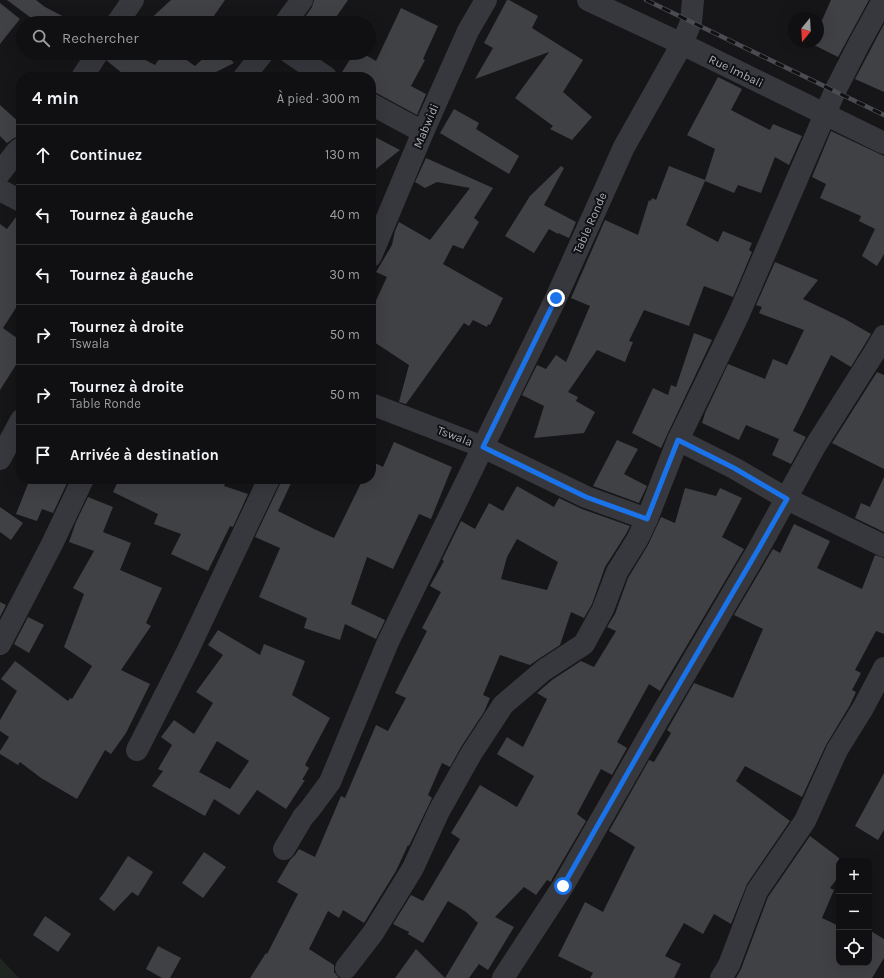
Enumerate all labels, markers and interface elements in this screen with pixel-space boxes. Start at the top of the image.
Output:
north arrow [788,12,824,48]
search box [16,16,376,60]
icon: search [30,27,52,49]
text: Rechercher [62,29,139,47]
street label: Rue Imbali [706,52,766,90]
text: 4 min [32,88,79,108]
text: À pied · 300 m [277,91,360,106]
street label: Mabwidi [410,102,442,150]
icon: ahead [32,144,54,166]
text: Continuez [70,146,142,164]
text: 130 m [325,147,360,162]
street label: Table Ronde [570,190,610,256]
icon: left [32,204,54,226]
text: Tournez à gauche [70,206,194,224]
text: 40 m [330,207,360,222]
icon: left [32,264,54,286]
text: Tournez à gauche [70,266,194,284]
text: 30 m [329,267,360,282]
route end [547,289,565,307]
text: Tournez à droite [70,318,184,336]
icon: right [32,324,54,346]
text: 50 m [330,327,360,342]
text: Tswala [70,336,109,351]
text: Tournez à droite [70,378,184,396]
icon: right [32,384,54,406]
text: 50 m [330,387,360,402]
text: Table Ronde [70,396,141,411]
street label: Tswala [435,423,475,449]
icon: arrive [32,444,54,466]
text: Arrivée à destination [70,446,219,464]
map controls [836,858,872,966]
button: + [836,858,872,894]
route start [554,877,572,895]
button: − [836,894,872,930]
button: locate [836,930,872,966]

